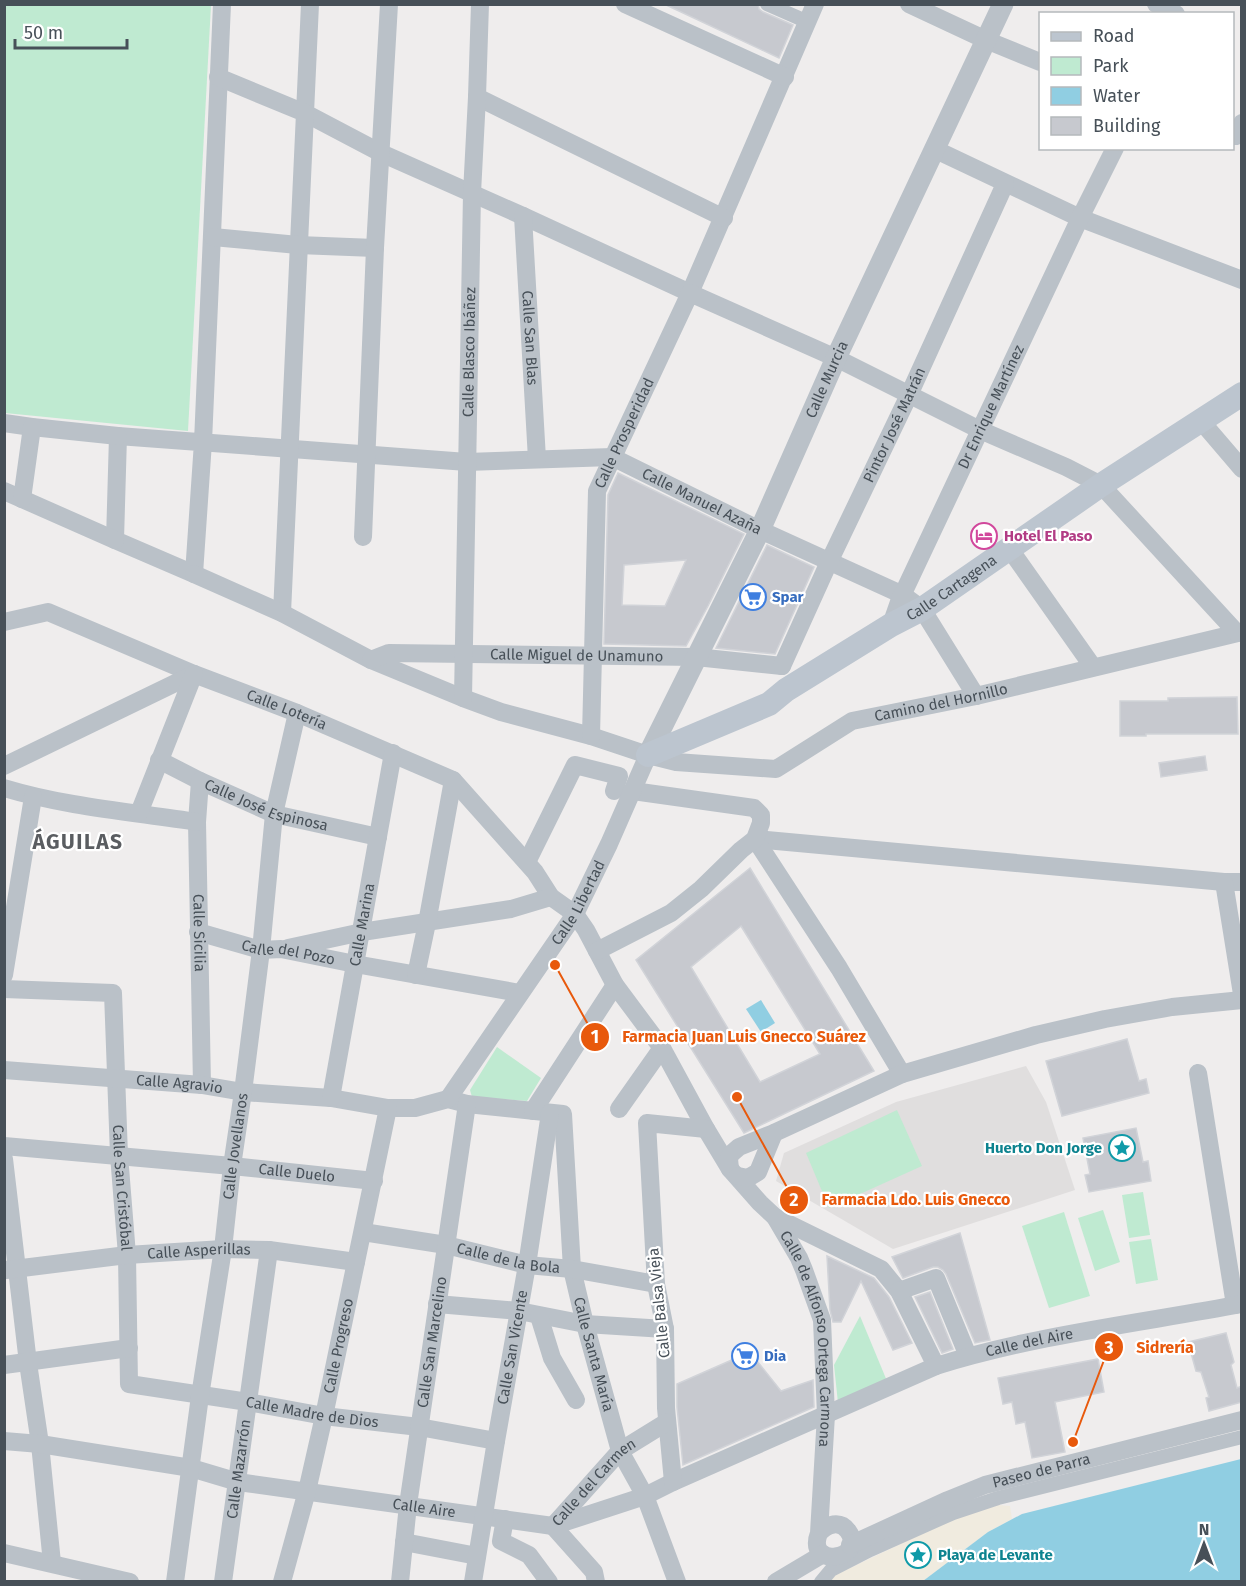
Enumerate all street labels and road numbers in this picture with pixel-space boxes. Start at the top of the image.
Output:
street label: Calle Blasco Ibáñez [459,286,479,417]
street label: Calle San Blas [518,290,542,386]
street label: Calle Murcia [802,338,852,421]
street label: Dr Enrique Martínez [954,342,1028,472]
street label: Pintor José Matrán [859,364,929,486]
street label: Calle Prosperidad [591,375,658,491]
street label: Calle Manuel Azaña [639,464,765,538]
street label: Calle Cartagena [903,551,1000,625]
street label: Calle Miguel de Unamuno [490,645,663,666]
street label: Camino del Hornillo [873,680,1010,725]
street label: Calle Lotería [244,686,329,734]
street label: Calle José Espinosa [202,775,330,835]
street label: Calle Libertad [547,857,609,948]
street label: Calle Marina [346,882,378,968]
street label: Calle Sicilia [189,894,209,972]
street label: Calle del Pozo [239,936,337,969]
street label: Calle Agravio [135,1071,224,1097]
street label: Calle Jovellanos [219,1092,252,1200]
street label: Calle San Cristóbal [109,1124,136,1252]
street label: Calle Duelo [258,1160,336,1186]
street label: Calle de Alfonso Ortega Carmona [776,1227,835,1448]
street label: Calle de la Bola [455,1239,561,1277]
street label: Calle Asperillas [147,1240,251,1263]
street label: Calle Balsa Vieja [644,1247,674,1359]
street label: Calle San Marcelino [413,1275,451,1409]
street label: Calle San Vicente [494,1289,531,1406]
street label: Calle Santa María [570,1295,618,1414]
street label: Calle Progreso [320,1297,357,1395]
street label: Calle del Aire [984,1324,1075,1361]
street label: Calle Madre de Dios [244,1393,380,1431]
street label: Calle Mazarrón [223,1418,254,1520]
street label: Calle del Carmen [548,1434,639,1530]
street label: Paseo de Parra [991,1450,1092,1492]
street label: Calle Aire [391,1495,457,1521]

